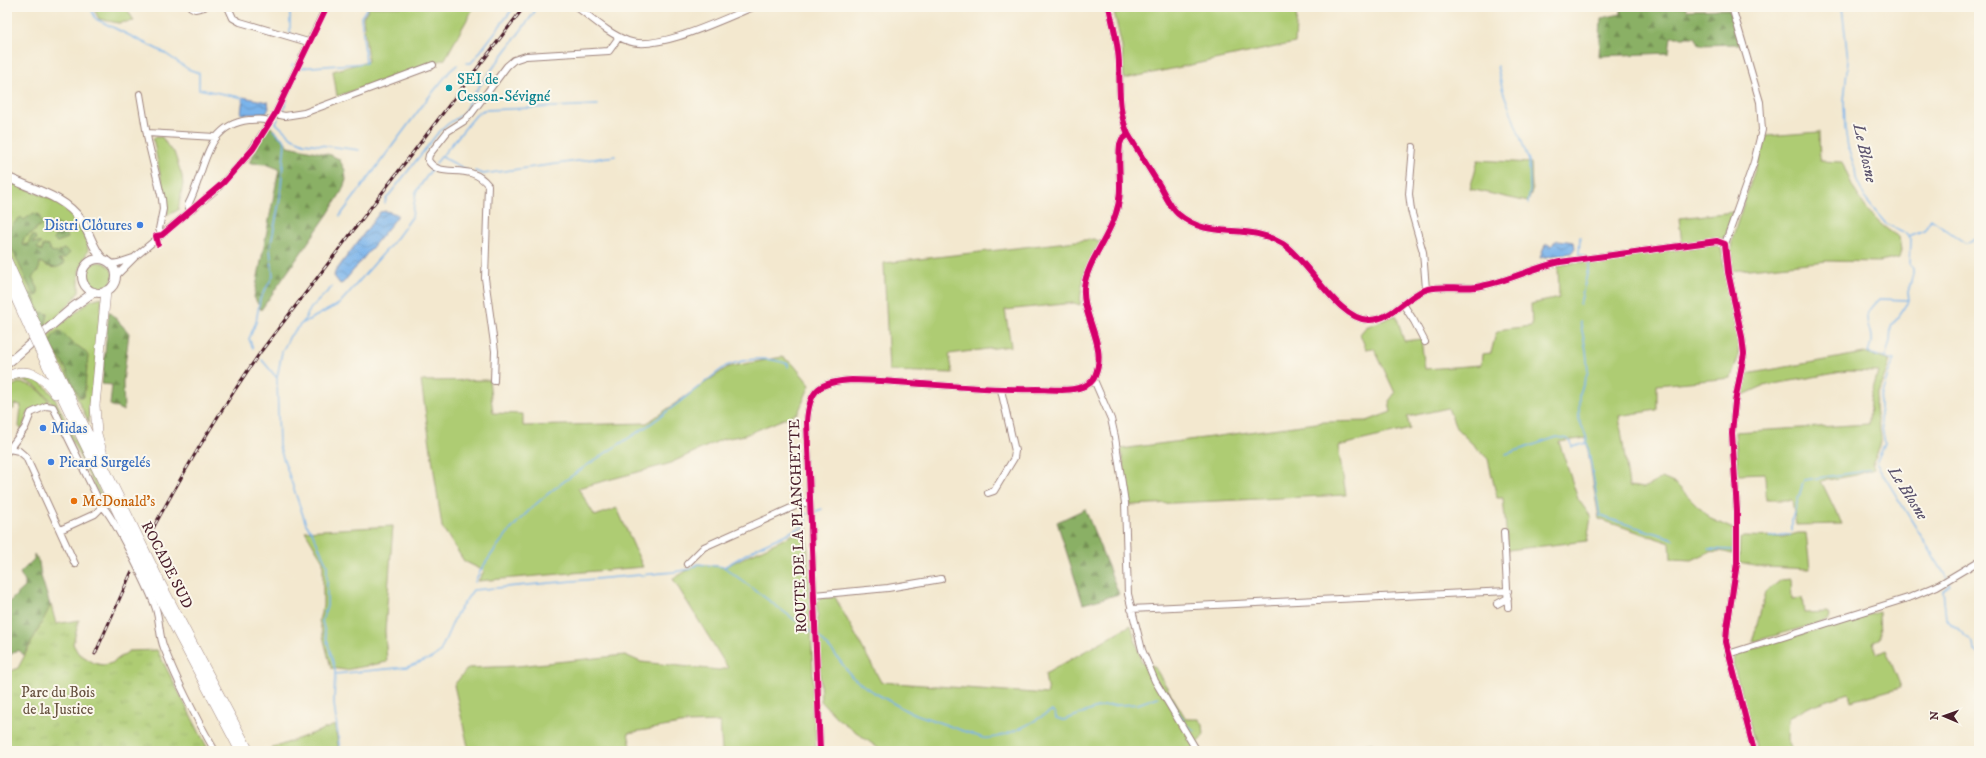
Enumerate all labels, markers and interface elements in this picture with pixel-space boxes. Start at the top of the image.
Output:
place label: SEI de Cesson-Sévigné [457,70,551,106]
marker: SEI de Cesson-Sévigné [444,83,454,93]
water label: Le Blosne [1848,121,1882,185]
place label: Distri Clôtures [44,216,132,235]
marker: Distri Clôtures [135,220,145,230]
street label: ROUTE DE LA PLANCHETTE [785,418,811,633]
place label: Midas [51,419,87,438]
marker: Midas [38,423,48,433]
place label: Picard Surgelés [59,453,151,472]
marker: Picard Surgelés [46,457,56,467]
water label: Le Blosne [1883,462,1933,524]
place label: McDonald's [82,492,155,511]
marker: McDonald's [69,496,79,506]
street label: ROCADE SUD [137,518,197,612]
park label: Parc du Bois de la Justice [21,683,95,719]
north arrow [1924,696,1964,736]
text: N [1928,711,1942,720]

